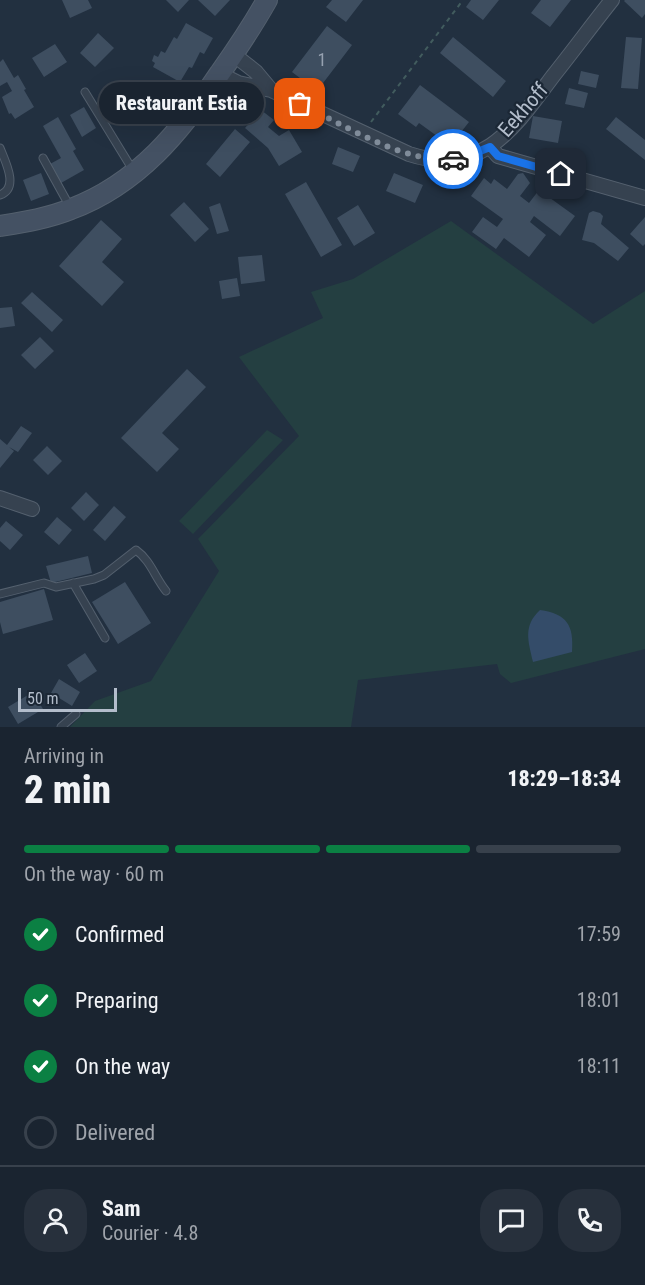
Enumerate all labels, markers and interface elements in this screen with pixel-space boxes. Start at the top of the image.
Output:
house number: 1 [318,49,326,70]
pin [274,78,325,129]
street label: Eekhoff [493,78,553,142]
callout: Restaurant Estia [99,83,264,125]
icon: bag [283,87,316,120]
text: Restaurant Estia [116,91,247,115]
courier [423,129,483,189]
icon: car [437,143,470,176]
pin [535,148,586,199]
icon: home [544,157,577,190]
scale bar [18,685,117,712]
text: 50 m [27,689,59,708]
text: Arriving in [24,744,104,768]
text: 18:29–18:34 [507,766,621,791]
text: 2 min [24,767,111,813]
text: On the way · 60 m [24,862,164,886]
icon: check [24,918,57,951]
text: Confirmed [75,922,164,947]
text: 17:59 [577,922,621,946]
icon: check [24,984,57,1017]
text: Preparing [75,988,159,1013]
text: 18:01 [577,988,621,1012]
icon: check [24,1050,57,1083]
text: On the way [75,1054,170,1079]
text: 18:11 [577,1054,621,1078]
text: Delivered [75,1120,155,1145]
button: person [24,1189,87,1252]
button: chat [480,1189,543,1252]
button: phone [558,1189,621,1252]
text: Sam [102,1196,141,1221]
text: Courier · 4.8 [102,1221,198,1245]

